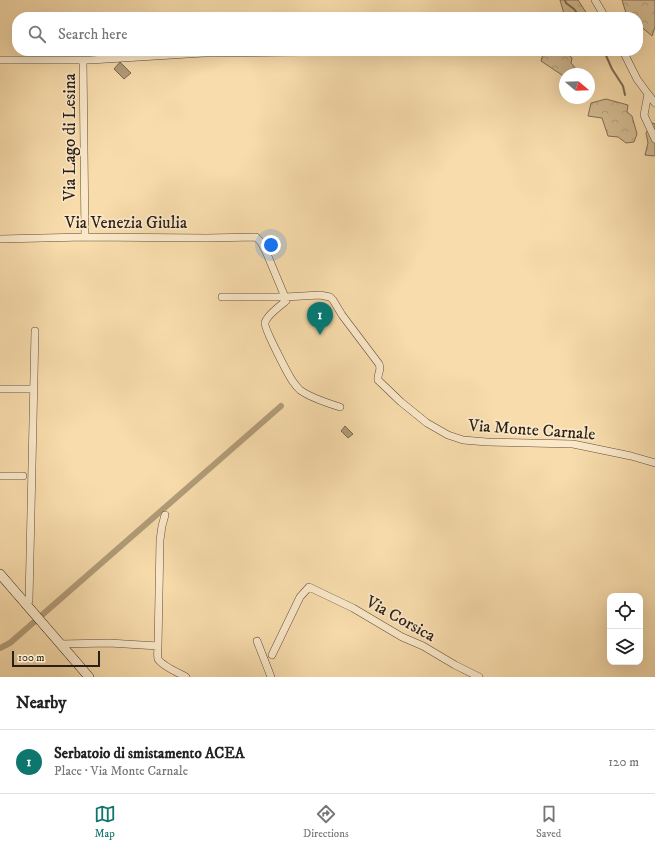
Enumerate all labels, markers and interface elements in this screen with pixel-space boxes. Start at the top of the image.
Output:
search box [12,12,643,56]
icon: search [26,23,48,45]
text: Search here [58,25,127,44]
north arrow [559,68,595,104]
street label: Via Lago di Lesina [59,72,81,202]
street label: Via Venezia Giulia [64,212,188,234]
your location [261,235,281,255]
pin: 1 [307,302,333,335]
street label: Via Monte Carnale [467,415,596,445]
street label: Via Corsica [361,590,440,647]
map controls [607,593,643,665]
button: locate [607,593,643,629]
button: layers [607,629,643,665]
scale bar [12,649,100,668]
text: 100 m [18,651,44,665]
text: Nearby [16,692,66,714]
text: Serbatoio di smistamento ACEA [54,744,245,763]
text: 1 [27,754,31,770]
text: 120 m [608,754,639,770]
text: Place · Via Monte Carnale [54,763,188,779]
tab: Map [94,803,116,841]
tab: Directions [303,803,349,841]
tab: Saved [536,803,561,841]

